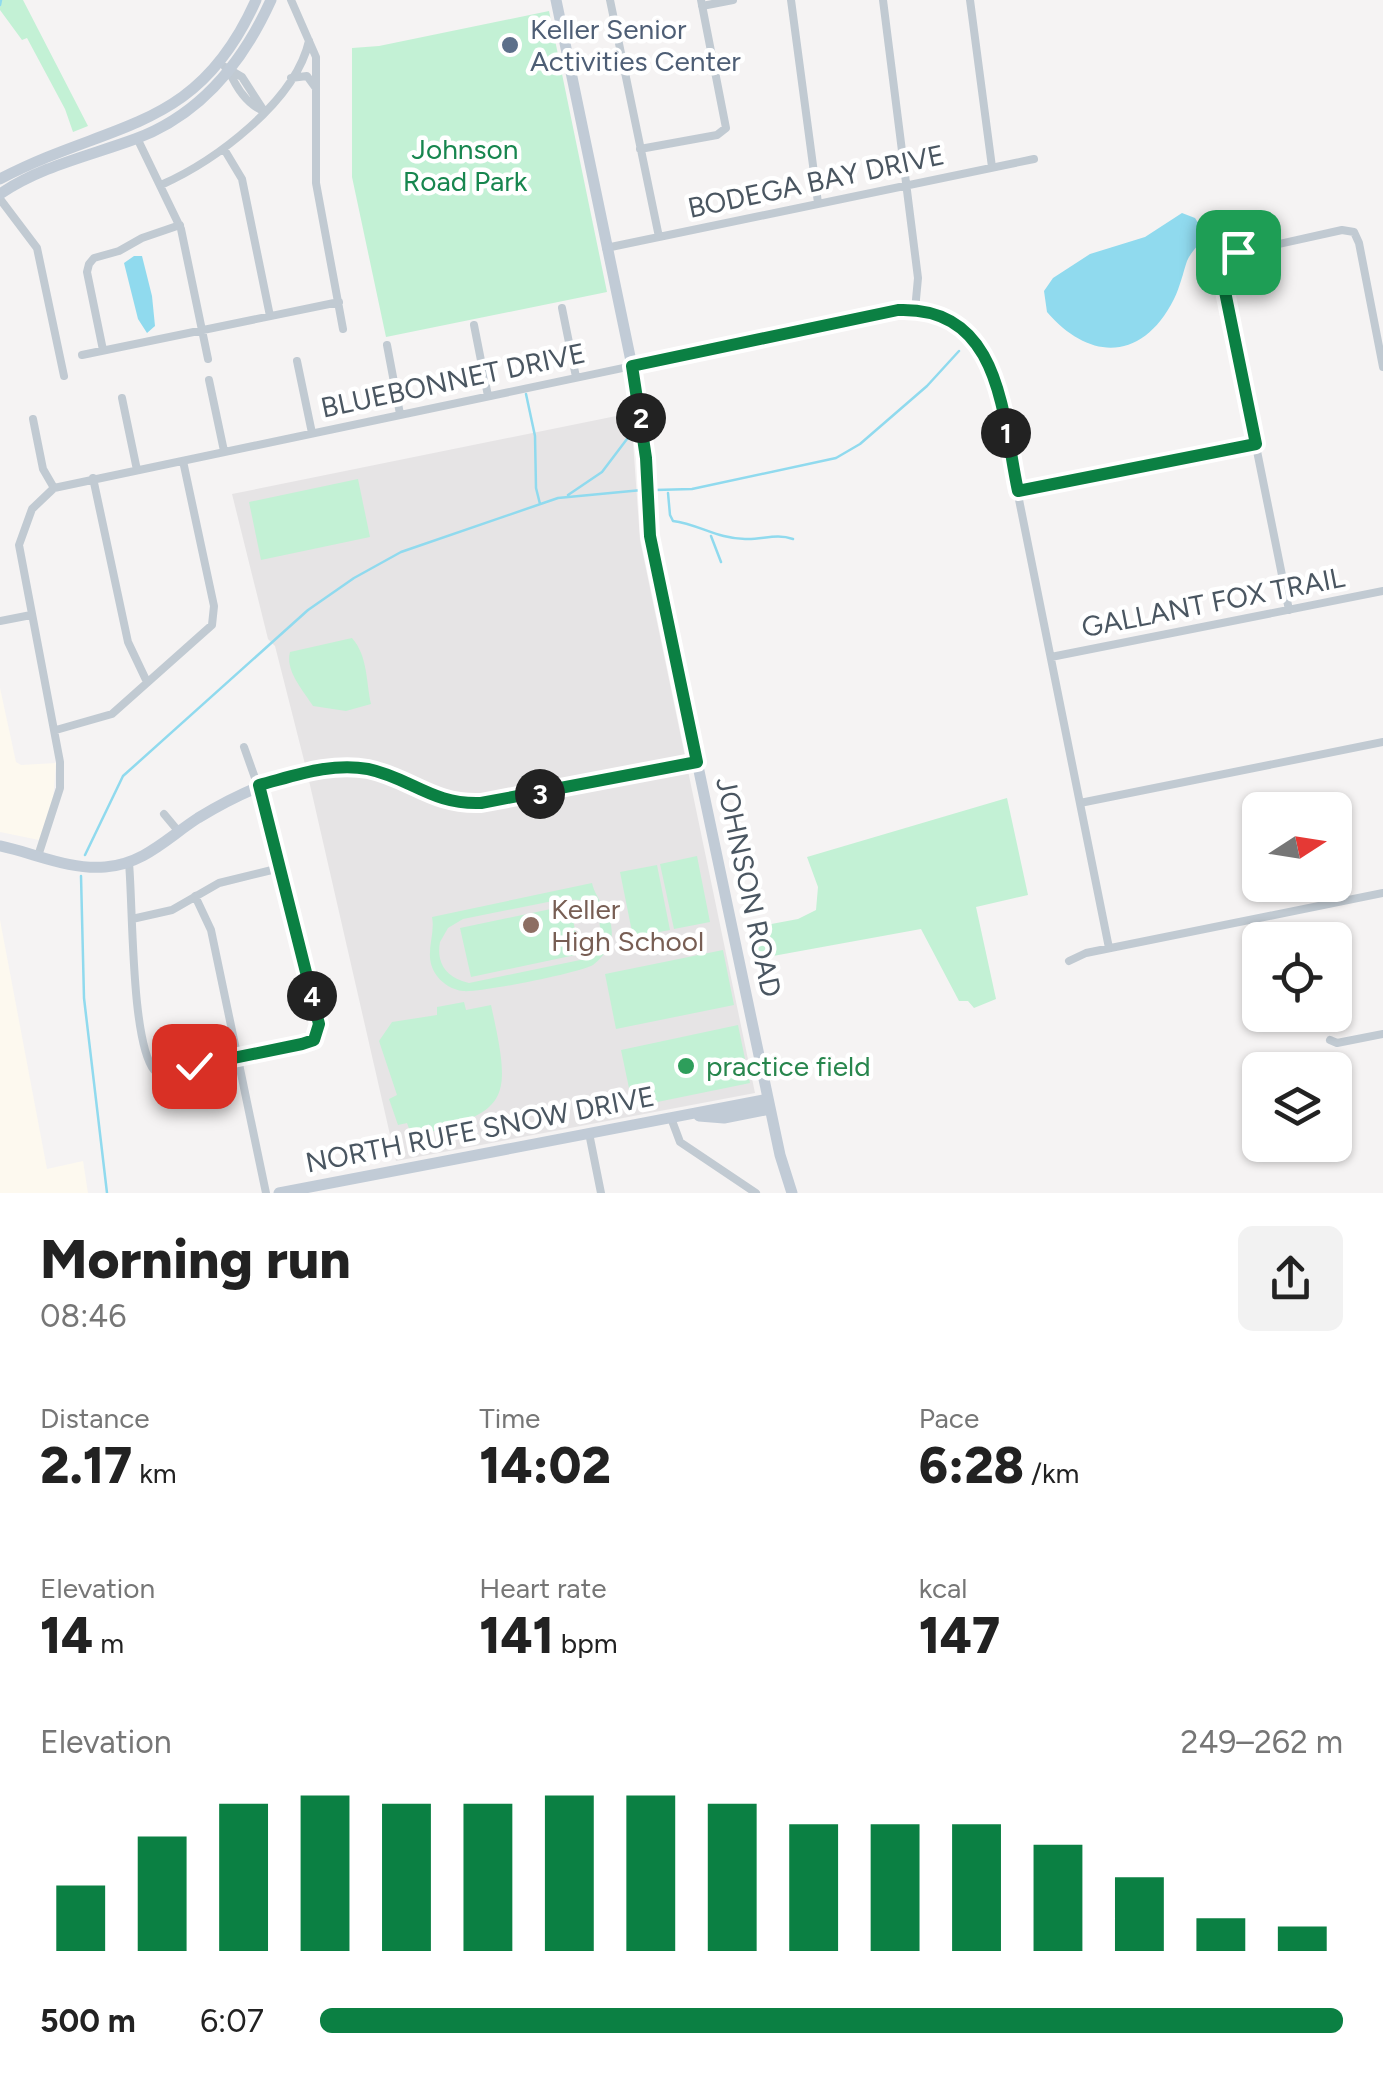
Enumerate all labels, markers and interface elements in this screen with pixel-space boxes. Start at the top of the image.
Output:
place label: Keller Senior Activities Center [530,12,741,78]
marker: Keller Senior Activities Center [499,34,521,56]
park label: Johnson Road Park [403,132,528,198]
street label: BODEGA BAY DRIVE [685,137,947,225]
pin [1196,210,1281,295]
icon: arrive [1211,225,1266,280]
street label: BLUEBONNET DRIVE [318,335,588,425]
pin: 2 [616,393,666,443]
text: 2 [633,401,649,435]
pin: 1 [981,408,1031,458]
text: 1 [1000,416,1012,450]
street label: GALLANT FOX TRAIL [1079,560,1348,644]
pin: 3 [515,769,565,819]
street label: JOHNSON ROAD [709,774,789,1000]
text: 3 [532,777,548,811]
north arrow [1242,792,1352,902]
map controls [1242,792,1352,1162]
place label: Keller High School [551,892,704,958]
marker: Keller High School [520,914,542,936]
button: locate [1242,922,1352,1032]
pin: 4 [287,971,337,1021]
text: 4 [303,979,321,1013]
pin [152,1024,237,1109]
icon: check [167,1039,222,1094]
place label: practice field [706,1049,871,1083]
button: layers [1242,1052,1352,1162]
marker: practice field [675,1055,697,1077]
street label: NORTH RUFE SNOW DRIVE [303,1078,657,1180]
text: Morning run [40,1226,351,1292]
button: share [1238,1226,1343,1331]
text: 08:46 [40,1297,126,1335]
text: Distance [40,1401,150,1435]
text: Time [479,1401,540,1435]
text: Pace [919,1401,979,1435]
text: 2.17 [40,1435,132,1496]
text: 14:02 [479,1435,611,1496]
text: 6:28 [919,1435,1024,1496]
text: km [132,1456,177,1490]
text: /km [1024,1456,1079,1490]
text: Elevation [40,1571,155,1605]
text: Heart rate [479,1571,606,1605]
text: kcal [919,1571,968,1605]
text: 14 [40,1605,93,1666]
text: 141 [479,1605,554,1666]
text: 147 [919,1605,1000,1666]
text: m [93,1626,124,1660]
text: bpm [554,1626,618,1660]
text: Elevation [40,1723,172,1761]
text: 249–262 m [1181,1723,1343,1761]
text: 500 m [40,2002,136,2040]
text: 6:07 [200,2002,264,2040]

